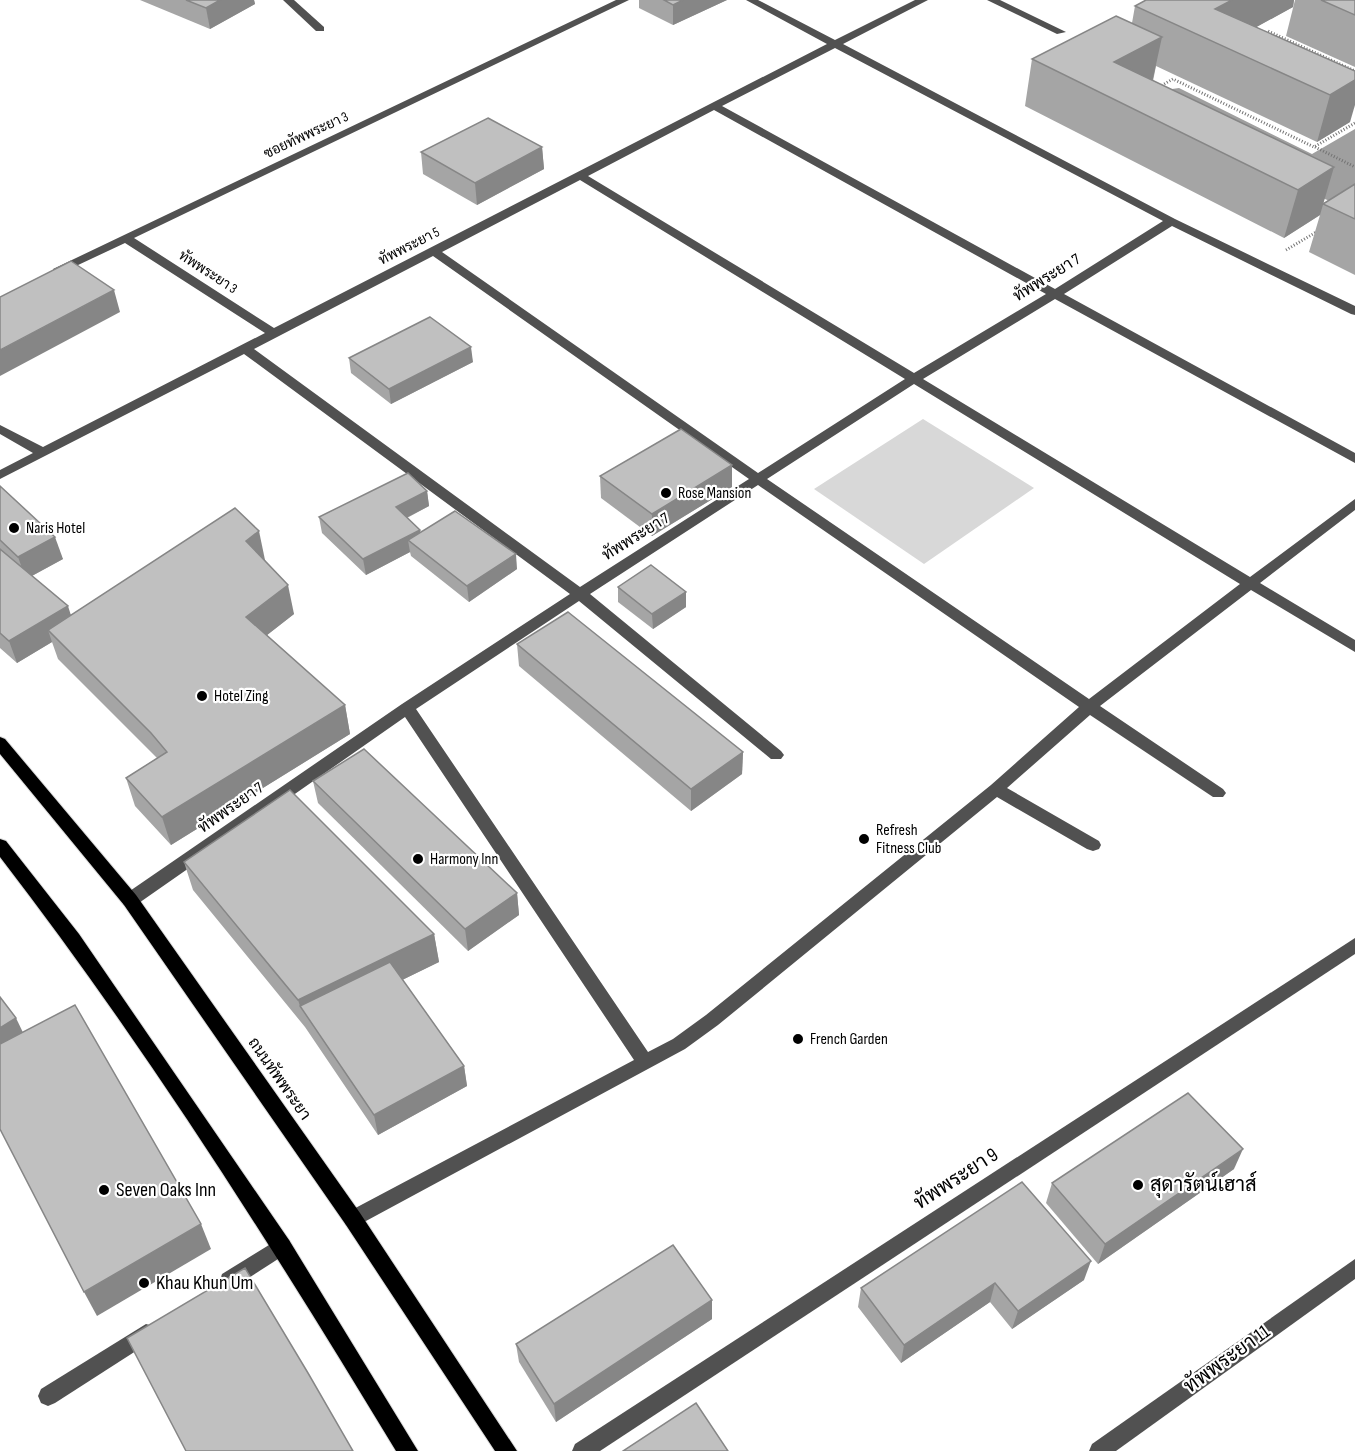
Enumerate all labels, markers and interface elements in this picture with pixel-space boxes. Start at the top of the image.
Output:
street label: ซอยทัพพระยา 3 [261,108,351,162]
street label: ทัพพระยา 5 [376,223,443,269]
street label: ทัพพระยา 3 [175,247,241,297]
street label: ทัพพระยา 7 [1009,248,1085,306]
place label: Rose Mansion [678,484,751,503]
marker: Rose Mansion [659,486,673,500]
street label: ทัพพระยา 7 [598,507,674,565]
place label: Naris Hotel [26,519,85,538]
marker: Naris Hotel [7,521,21,535]
place label: Hotel Zing [214,687,268,706]
marker: Hotel Zing [195,689,209,703]
street label: ทัพพระยา 7 [193,777,268,837]
place label: Refresh Fitness Club [876,821,941,858]
marker: Refresh Fitness Club [857,832,871,846]
place label: Harmony Inn [430,850,498,869]
marker: Harmony Inn [411,852,425,866]
place label: French Garden [810,1030,888,1049]
marker: French Garden [791,1032,805,1046]
street label: ถนนทัพพระยา [244,1033,316,1124]
street label: ทัพพระยา 9 [909,1142,1003,1215]
place label: สุดารัตน์เฮาส์ [1150,1170,1257,1198]
place label: Seven Oaks Inn [116,1178,216,1202]
marker: สุดารัตน์เฮาส์ [1131,1178,1145,1192]
marker: Seven Oaks Inn [97,1183,111,1197]
place label: Khau Khun Um [156,1271,253,1295]
marker: Khau Khun Um [137,1276,151,1290]
street label: ทัพพระยา 11 [1179,1319,1275,1398]

